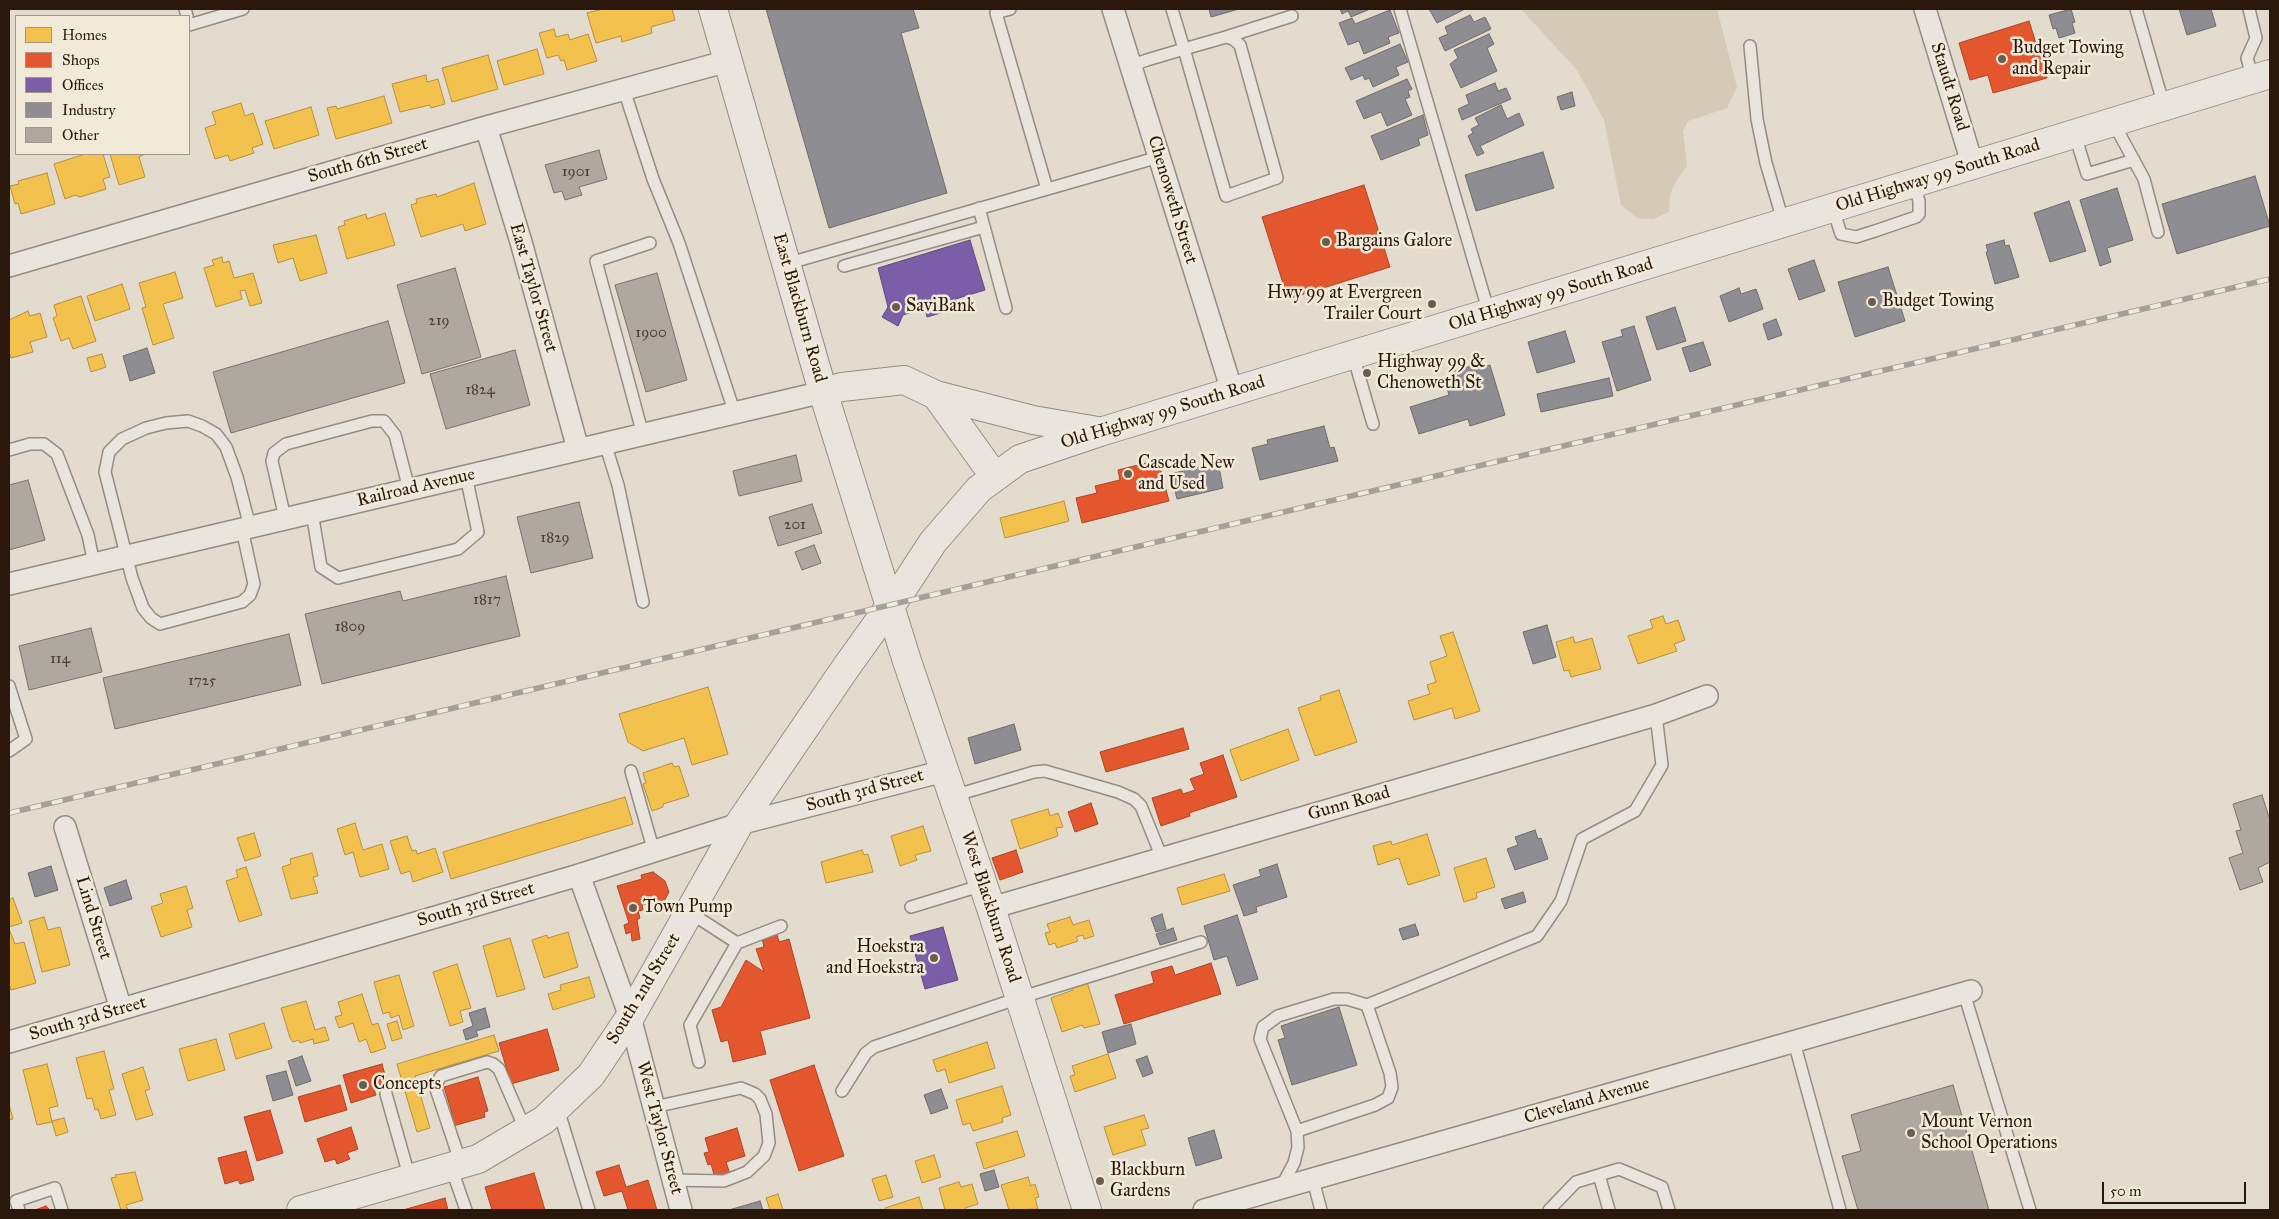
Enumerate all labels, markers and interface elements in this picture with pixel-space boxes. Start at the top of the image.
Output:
legend [15,15,190,155]
text: Homes [62,26,107,44]
place label: Budget Towing and Repair [2012,38,2123,80]
street label: Staudt Road [1925,40,1973,134]
text: Shops [62,51,100,69]
marker: Budget Towing and Repair [1996,53,2008,65]
text: Offices [62,76,103,94]
text: Industry [62,101,116,119]
text: Other [62,126,99,144]
street label: Chenoweth Street [1142,133,1202,267]
street label: South 6th Street [306,134,430,188]
street label: Old Highway 99 South Road [1833,135,2043,217]
house number: 1901 [562,163,590,181]
street label: East Taylor Street [504,221,562,355]
street label: East Blackburn Road [767,231,831,385]
place label: Bargains Galore [1336,231,1452,253]
marker: Bargains Galore [1320,236,1332,248]
street label: Old Highway 99 South Road [1446,254,1656,336]
place label: Hwy 99 at Evergreen Trailer Court [1267,283,1422,326]
place label: Budget Towing [1882,291,1993,313]
place label: SaviBank [906,296,975,318]
marker: Budget Towing [1866,296,1878,308]
marker: Hwy 99 at Evergreen Trailer Court [1426,298,1438,310]
marker: SaviBank [890,301,902,313]
house number: 219 [428,312,450,330]
house number: 1900 [635,324,667,342]
place label: Highway 99 & Chenoweth St [1377,352,1486,394]
marker: Highway 99 & Chenoweth St [1361,367,1373,379]
street label: Old Highway 99 South Road [1058,372,1268,454]
house number: 1824 [465,381,495,399]
place label: Cascade New and Used [1138,453,1234,496]
street label: Railroad Avenue [355,464,477,512]
marker: Cascade New and Used [1122,468,1134,480]
house number: 201 [784,516,806,534]
house number: 1829 [540,529,570,547]
house number: 1817 [473,591,501,609]
house number: 1809 [335,618,365,636]
house number: 114 [50,650,70,668]
house number: 1725 [188,672,216,690]
street label: South 3rd Street [804,765,926,817]
street label: Gunn Road [1305,782,1393,826]
street label: West Blackburn Road [955,829,1025,985]
street label: Lind Street [70,874,116,962]
street label: South 3rd Street [415,878,537,932]
place label: Town Pump [643,897,732,919]
marker: Town Pump [627,902,639,914]
street label: South 2nd Street [602,930,686,1048]
place label: Hoekstra and Hoekstra [826,937,924,980]
marker: Hoekstra and Hoekstra [928,952,940,964]
street label: South 3rd Street [27,992,149,1046]
street label: West Taylor Street [631,1059,687,1197]
street label: Cleveland Avenue [1522,1073,1652,1129]
place label: Concepts [373,1074,441,1096]
marker: Concepts [357,1079,369,1091]
place label: Mount Vernon School Operations [1921,1112,2057,1154]
marker: Mount Vernon School Operations [1905,1127,1917,1139]
place label: Blackburn Gardens [1110,1160,1185,1202]
scale bar [2104,1172,2248,1204]
marker: Blackburn Gardens [1094,1175,1106,1187]
text: 50 m [2110,1182,2142,1200]

